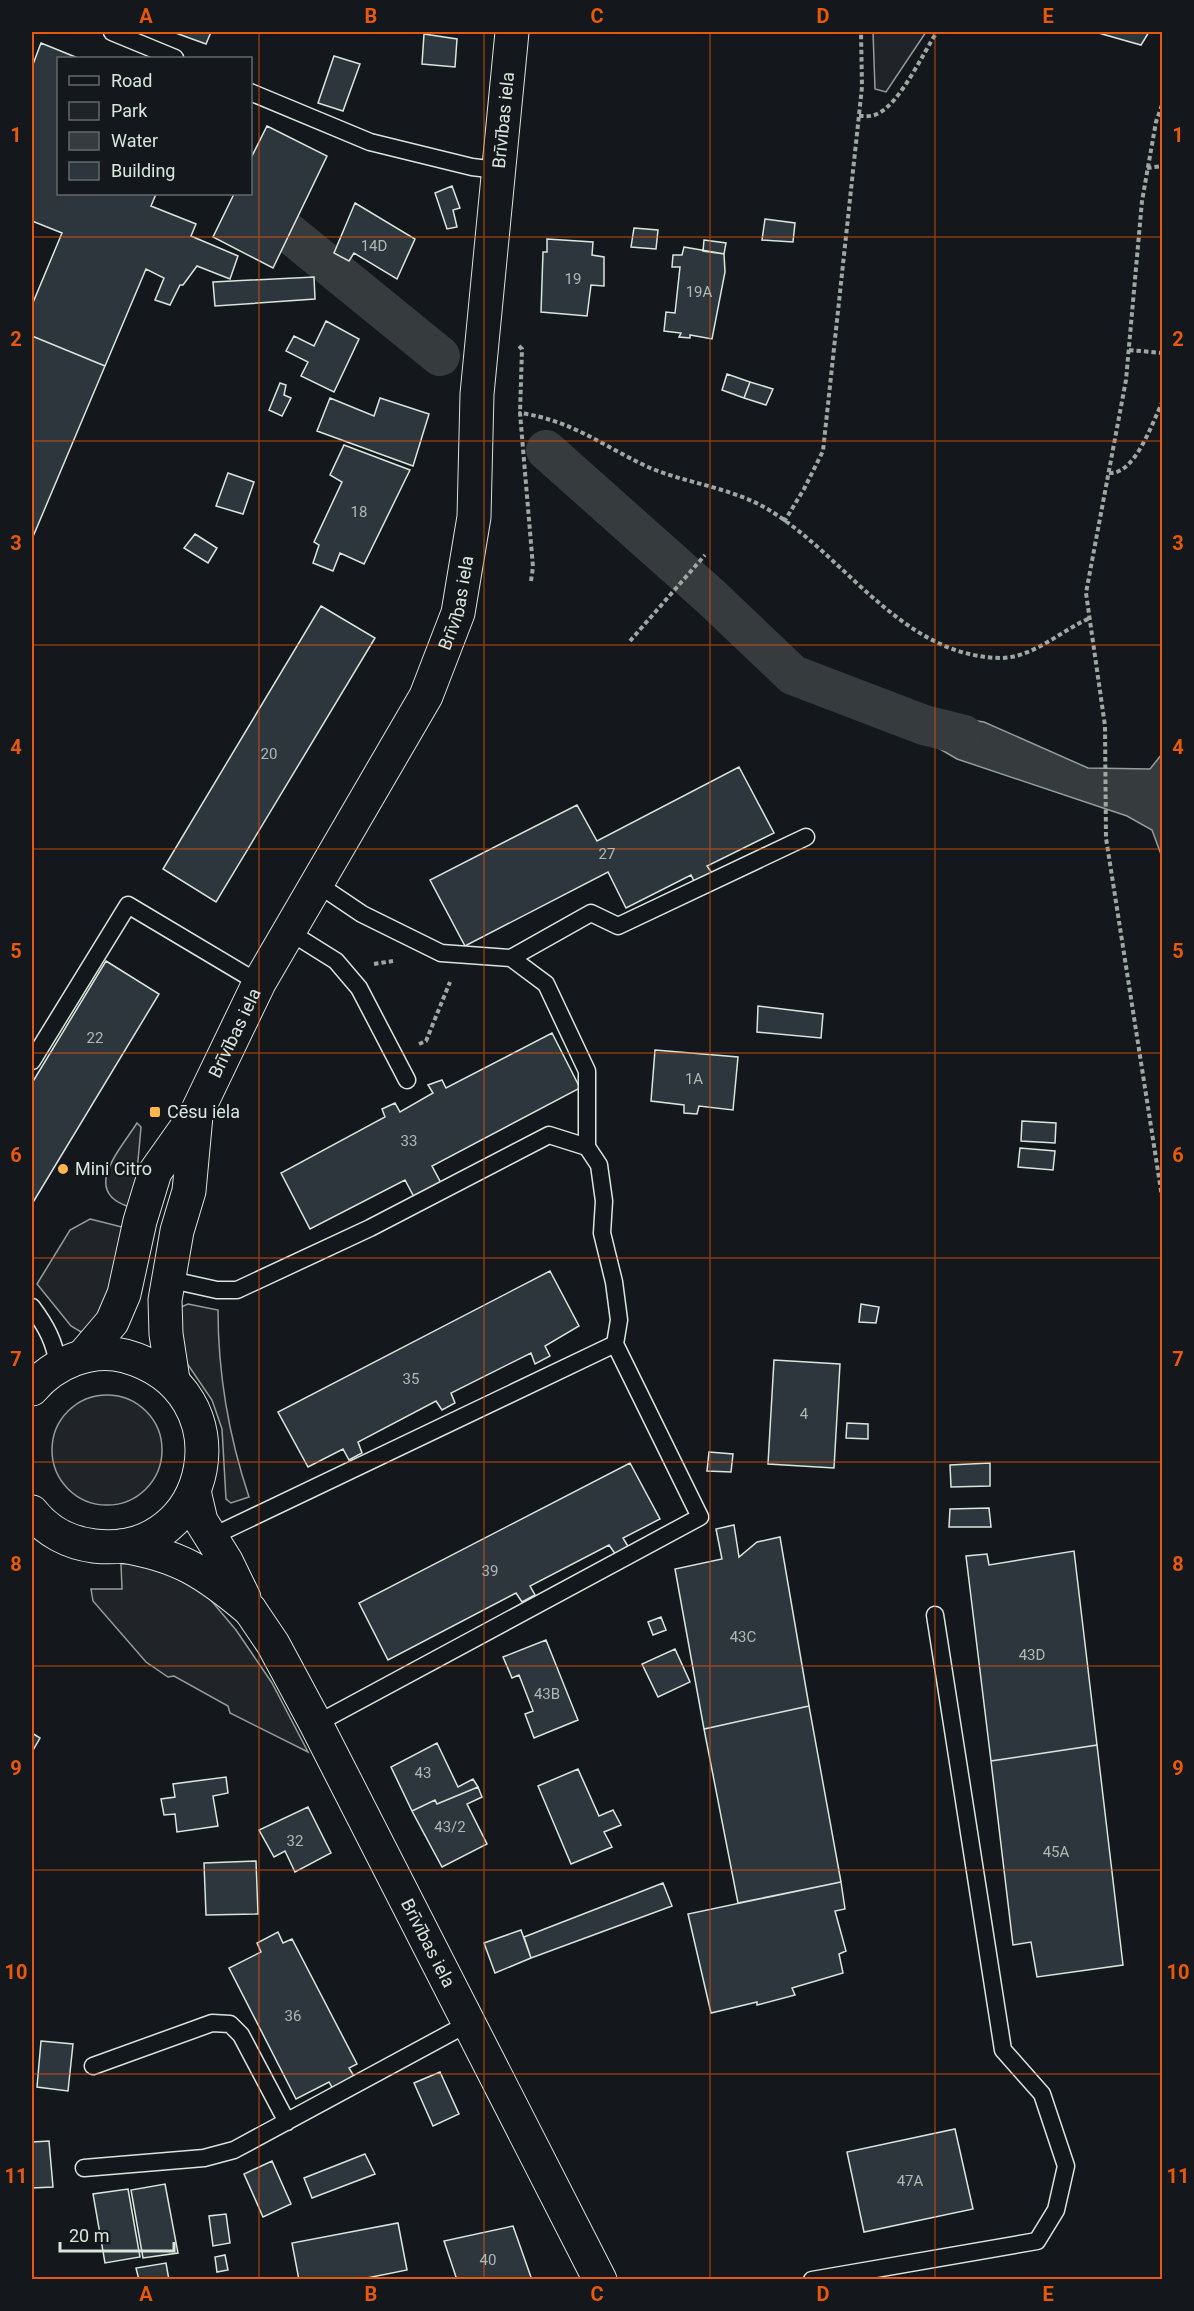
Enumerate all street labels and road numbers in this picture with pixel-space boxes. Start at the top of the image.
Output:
street label: Brīvības iela [488,71,518,169]
street label: Brīvības iela [434,554,477,653]
street label: Brīvības iela [204,985,265,1081]
street label: Brīvības iela [397,1895,460,1991]

